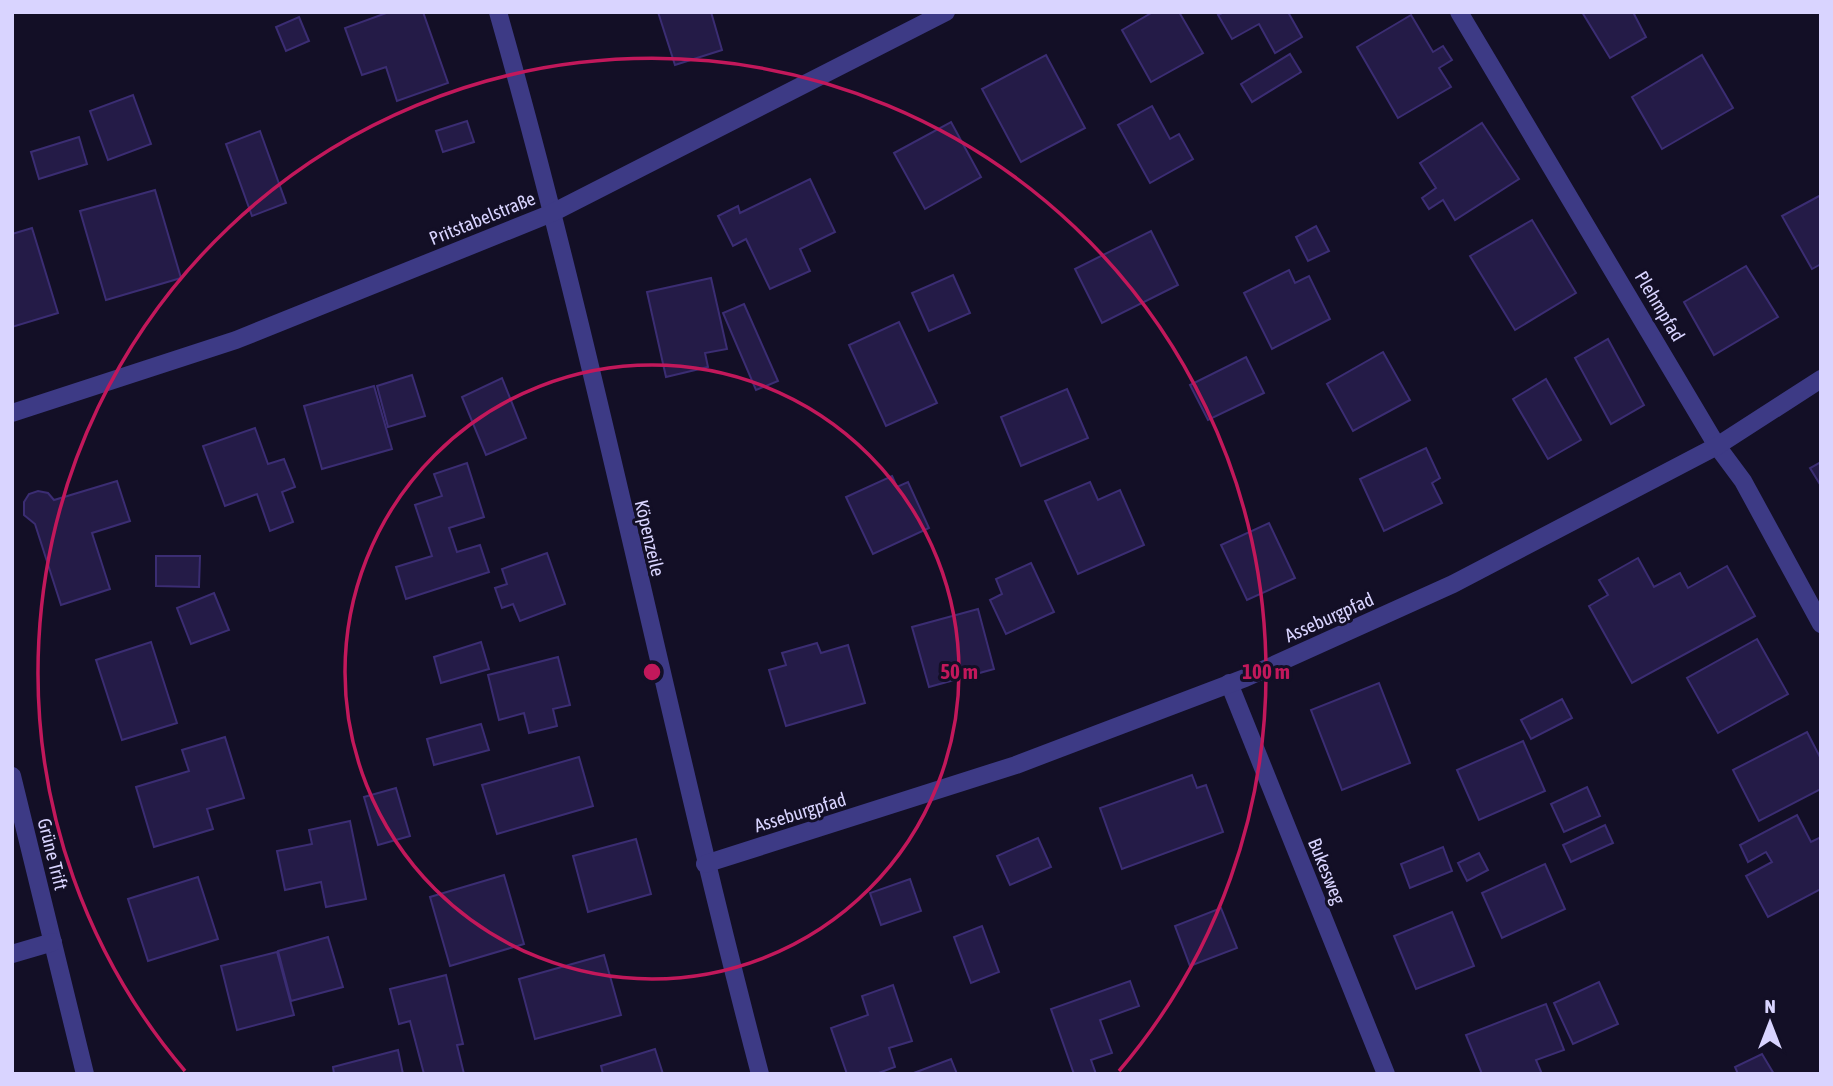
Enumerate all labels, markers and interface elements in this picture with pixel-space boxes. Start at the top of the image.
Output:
street label: Pritstabelstraße [426,187,538,249]
street label: Plehmpfad [1631,267,1689,345]
street label: Köpenzeile [631,498,669,578]
street label: Asseburgpfad [1281,588,1377,646]
text: 50 m [940,659,978,683]
text: 100 m [1242,659,1290,683]
centre of rings [640,660,664,684]
street label: Asseburgpfad [751,788,849,836]
street label: Grüne Trift [33,816,73,892]
street label: Bukesweg [1304,835,1351,908]
north arrow [1735,988,1805,1058]
text: N [1764,995,1776,1017]

